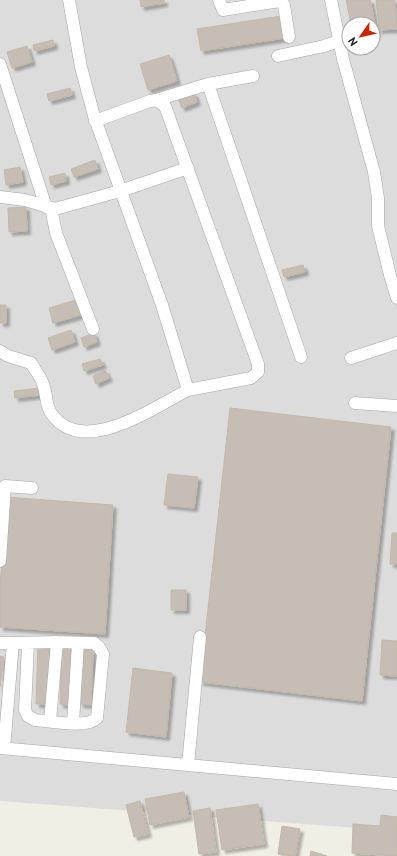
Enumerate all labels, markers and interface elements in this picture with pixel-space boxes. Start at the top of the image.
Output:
north arrow [341,16,381,56]
text: N [346,34,362,48]

